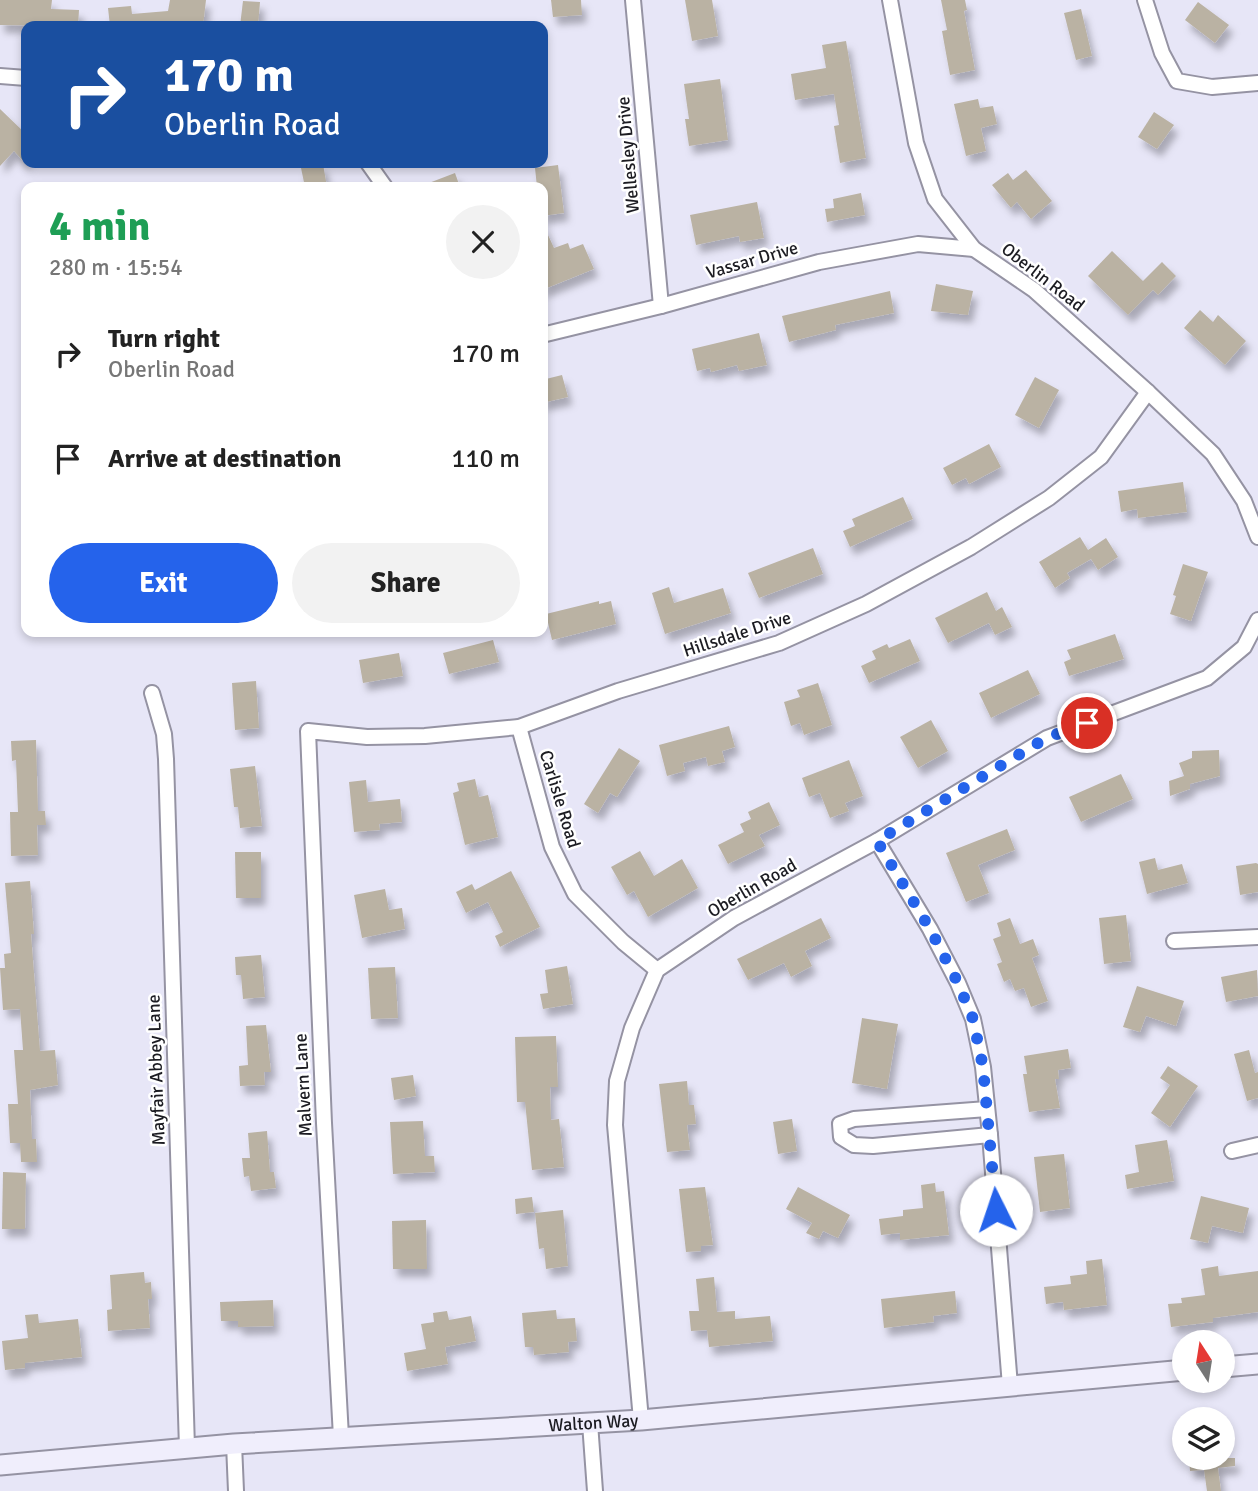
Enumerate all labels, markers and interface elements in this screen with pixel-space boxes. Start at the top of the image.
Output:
text: 170 m [164,45,294,105]
icon: right [49,49,140,140]
street label: Wellesley Drive [612,96,644,214]
text: Oberlin Road [164,105,341,144]
text: 4 min [49,201,150,252]
button: close [446,205,520,279]
street label: Vassar Drive [704,236,800,284]
street label: Oberlin Road [997,238,1089,316]
text: 280 m · 15:54 [49,253,183,282]
text: Turn right [108,323,220,355]
icon: right [49,335,87,373]
text: 170 m [451,338,520,370]
text: Oberlin Road [108,355,235,384]
icon: arrive [49,440,87,478]
text: Arrive at destination [108,443,341,475]
text: 110 m [451,443,520,475]
button: Exit [49,543,278,623]
button: Share [292,543,520,623]
street label: Hillsdale Drive [680,606,794,662]
pin [1057,693,1117,753]
icon: arrive [1068,704,1106,742]
street label: Carlisle Road [535,747,585,851]
street label: Oberlin Road [703,854,801,922]
street label: Mayfair Abbey Lane [142,994,170,1146]
street label: Malvern Lane [289,1033,317,1137]
position arrow [959,1173,1033,1247]
north arrow [1172,1330,1236,1393]
map controls [1172,1330,1235,1470]
button: layers [1172,1407,1235,1470]
street label: Walton Way [548,1409,640,1436]

